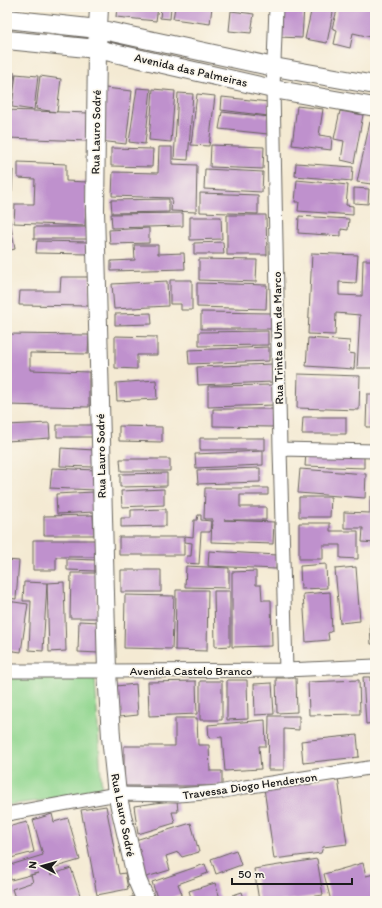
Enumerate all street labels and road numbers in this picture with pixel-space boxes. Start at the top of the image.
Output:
street label: Avenida das Palmeiras [133,50,249,90]
street label: Rua Lauro Sodré [88,89,104,174]
street label: Rua Trinta e Um de Marco [270,271,286,405]
street label: Rua Lauro Sodré [93,413,109,498]
street label: Avenida Castelo Branco [130,664,252,678]
street label: Travessa Diogo Henderson [182,770,318,802]
street label: Rua Lauro Sodré [108,772,138,858]

